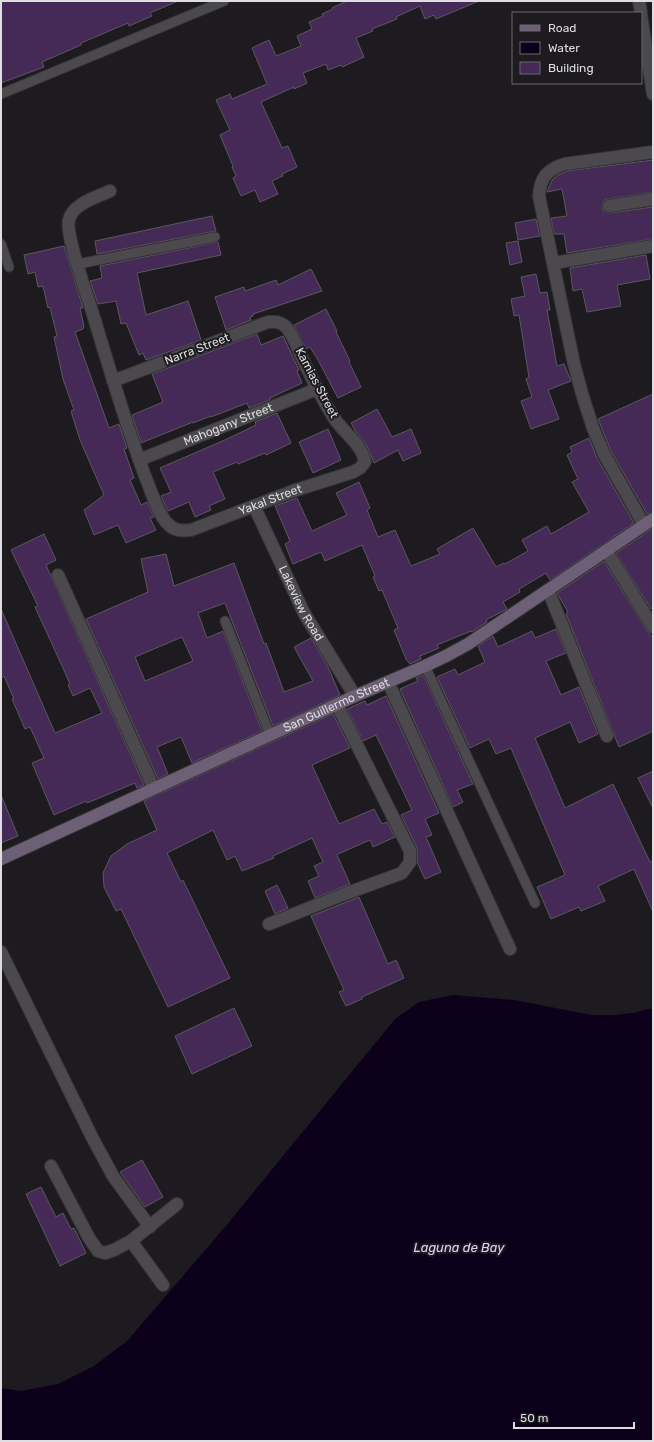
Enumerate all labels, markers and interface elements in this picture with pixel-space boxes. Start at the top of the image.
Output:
legend [512,12,642,84]
text: Road [548,21,576,35]
text: Water [548,41,580,55]
text: Building [548,61,594,75]
street label: Narra Street [163,330,232,368]
street label: Kamias Street [293,345,342,421]
street label: Mahogany Street [181,400,275,449]
street label: Yakal Street [237,482,304,518]
street label: Lakeview Road [276,563,326,643]
street label: San Guillermo Street [281,675,392,735]
water label: Laguna de Bay [414,1240,505,1256]
scale bar [514,1404,634,1430]
text: 50 m [520,1411,548,1425]

